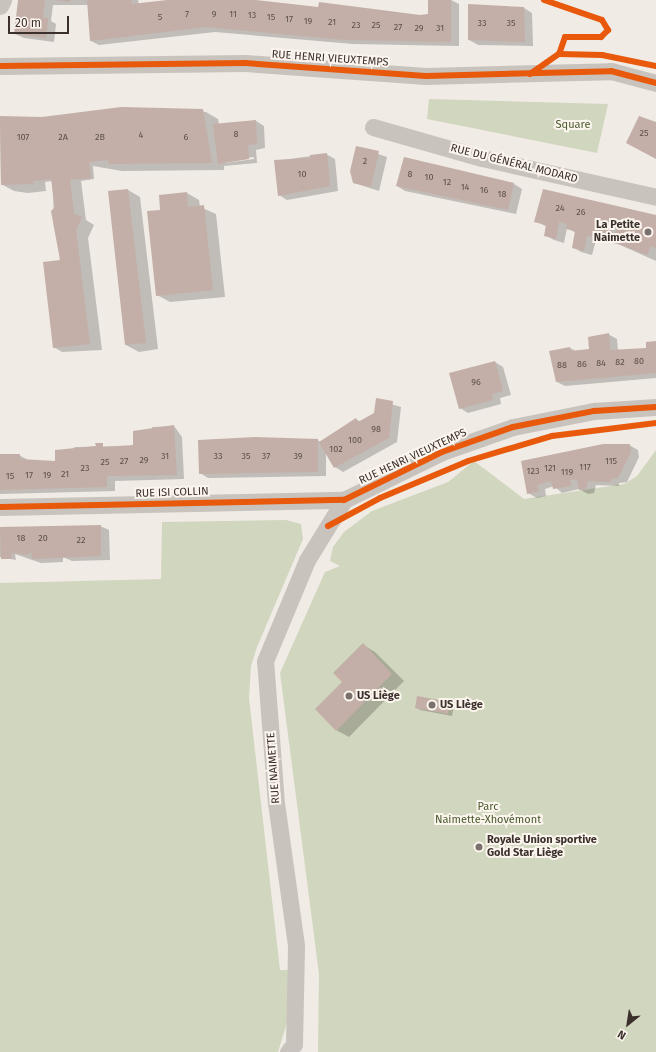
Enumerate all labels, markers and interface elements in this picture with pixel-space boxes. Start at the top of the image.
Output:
scale bar [10,8,71,34]
house number: 7 [185,9,189,19]
house number: 9 [212,9,216,19]
house number: 11 [229,9,237,19]
house number: 13 [248,10,256,20]
house number: 5 [158,12,162,22]
house number: 15 [267,12,275,22]
house number: 17 [285,14,293,24]
text: 20 m [15,16,41,30]
house number: 19 [304,16,312,26]
house number: 21 [328,17,336,27]
house number: 33 [478,18,486,28]
house number: 35 [507,18,515,28]
house number: 23 [352,20,360,30]
house number: 25 [372,20,380,30]
house number: 27 [394,22,402,32]
house number: 29 [414,23,424,33]
house number: 31 [436,23,444,33]
street label: RUE HENRI VIEUXTEMPS [271,48,389,70]
park label: Square [556,118,590,132]
house number: 25 [640,128,648,138]
house number: 8 [234,129,238,139]
house number: 4 [139,130,143,140]
house number: 107 [17,132,29,142]
house number: 2A [58,132,68,142]
house number: 2B [95,132,105,142]
house number: 6 [184,132,188,142]
street label: RUE DU GÉNÉRAL MODARD [449,142,579,186]
house number: 2 [363,156,367,166]
house number: 10 [298,169,306,179]
house number: 8 [408,169,412,179]
house number: 10 [425,172,433,182]
house number: 12 [443,177,451,187]
house number: 14 [461,182,469,192]
house number: 16 [480,185,488,195]
house number: 18 [498,189,506,199]
house number: 24 [556,203,564,213]
house number: 26 [576,207,586,217]
place label: La Petite Naimette [594,219,640,245]
marker: La Petite Naimette [643,227,653,237]
house number: 80 [634,356,644,366]
house number: 82 [615,357,625,367]
house number: 84 [596,358,606,368]
house number: 86 [577,359,587,369]
house number: 88 [557,360,567,370]
house number: 96 [471,377,481,387]
house number: 98 [371,424,381,434]
street label: RUE HENRI VIEUXTEMPS [357,426,469,488]
house number: 100 [348,435,362,445]
house number: 102 [329,444,343,454]
house number: 31 [161,451,169,461]
house number: 33 [214,451,222,461]
house number: 35 [242,451,250,461]
house number: 37 [262,451,270,461]
house number: 39 [293,451,303,461]
house number: 29 [139,455,149,465]
house number: 27 [120,456,128,466]
house number: 115 [605,456,617,466]
house number: 25 [101,457,109,467]
house number: 117 [579,462,591,472]
house number: 23 [81,463,89,473]
house number: 121 [544,463,556,473]
house number: 123 [527,466,539,476]
house number: 119 [561,467,573,477]
house number: 21 [61,469,69,479]
house number: 17 [25,470,33,480]
house number: 19 [43,470,51,480]
house number: 15 [6,471,14,481]
street label: RUE ISI COLLIN [135,485,209,501]
house number: 18 [17,533,25,543]
house number: 20 [38,533,48,543]
house number: 22 [77,535,85,545]
place label: US Liège [357,689,400,703]
marker: US Liège [344,691,354,701]
place label: US LIège [440,698,483,712]
marker: US LIège [427,700,437,710]
street label: RUE NAIMETTE [265,732,283,804]
park label: Parc Naimette-Xhovémont [435,801,541,827]
place label: Royale Union sportive Gold Star Liège [487,834,597,860]
marker: Royale Union sportive Gold Star Liège [474,842,484,852]
north arrow [608,1004,648,1044]
text: N [615,1027,628,1042]

